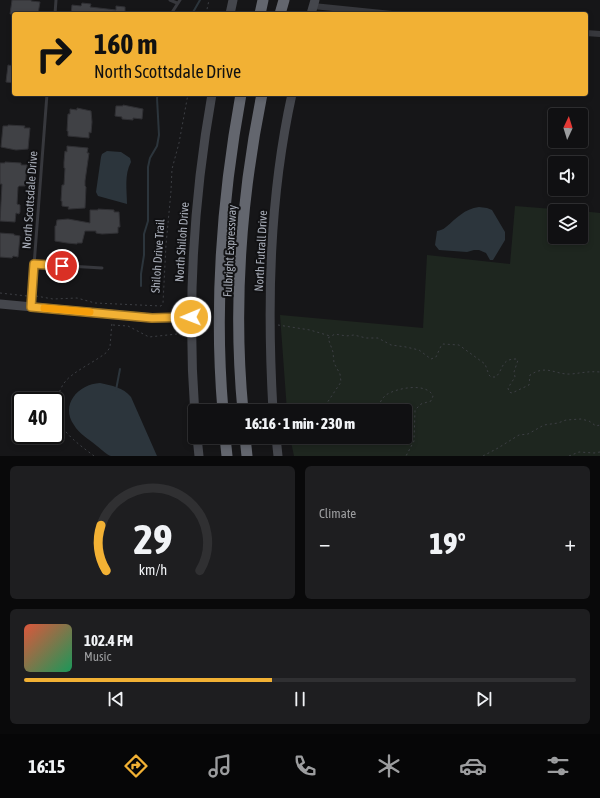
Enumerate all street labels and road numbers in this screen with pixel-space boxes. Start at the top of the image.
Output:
street label: North Scottsdale Drive [20,151,40,249]
street label: North Shiloh Drive [172,202,192,282]
street label: Fulbright Expressway [221,204,239,298]
street label: North Futrall Drive [252,210,270,292]
street label: Shiloh Drive Trail [148,218,168,293]

